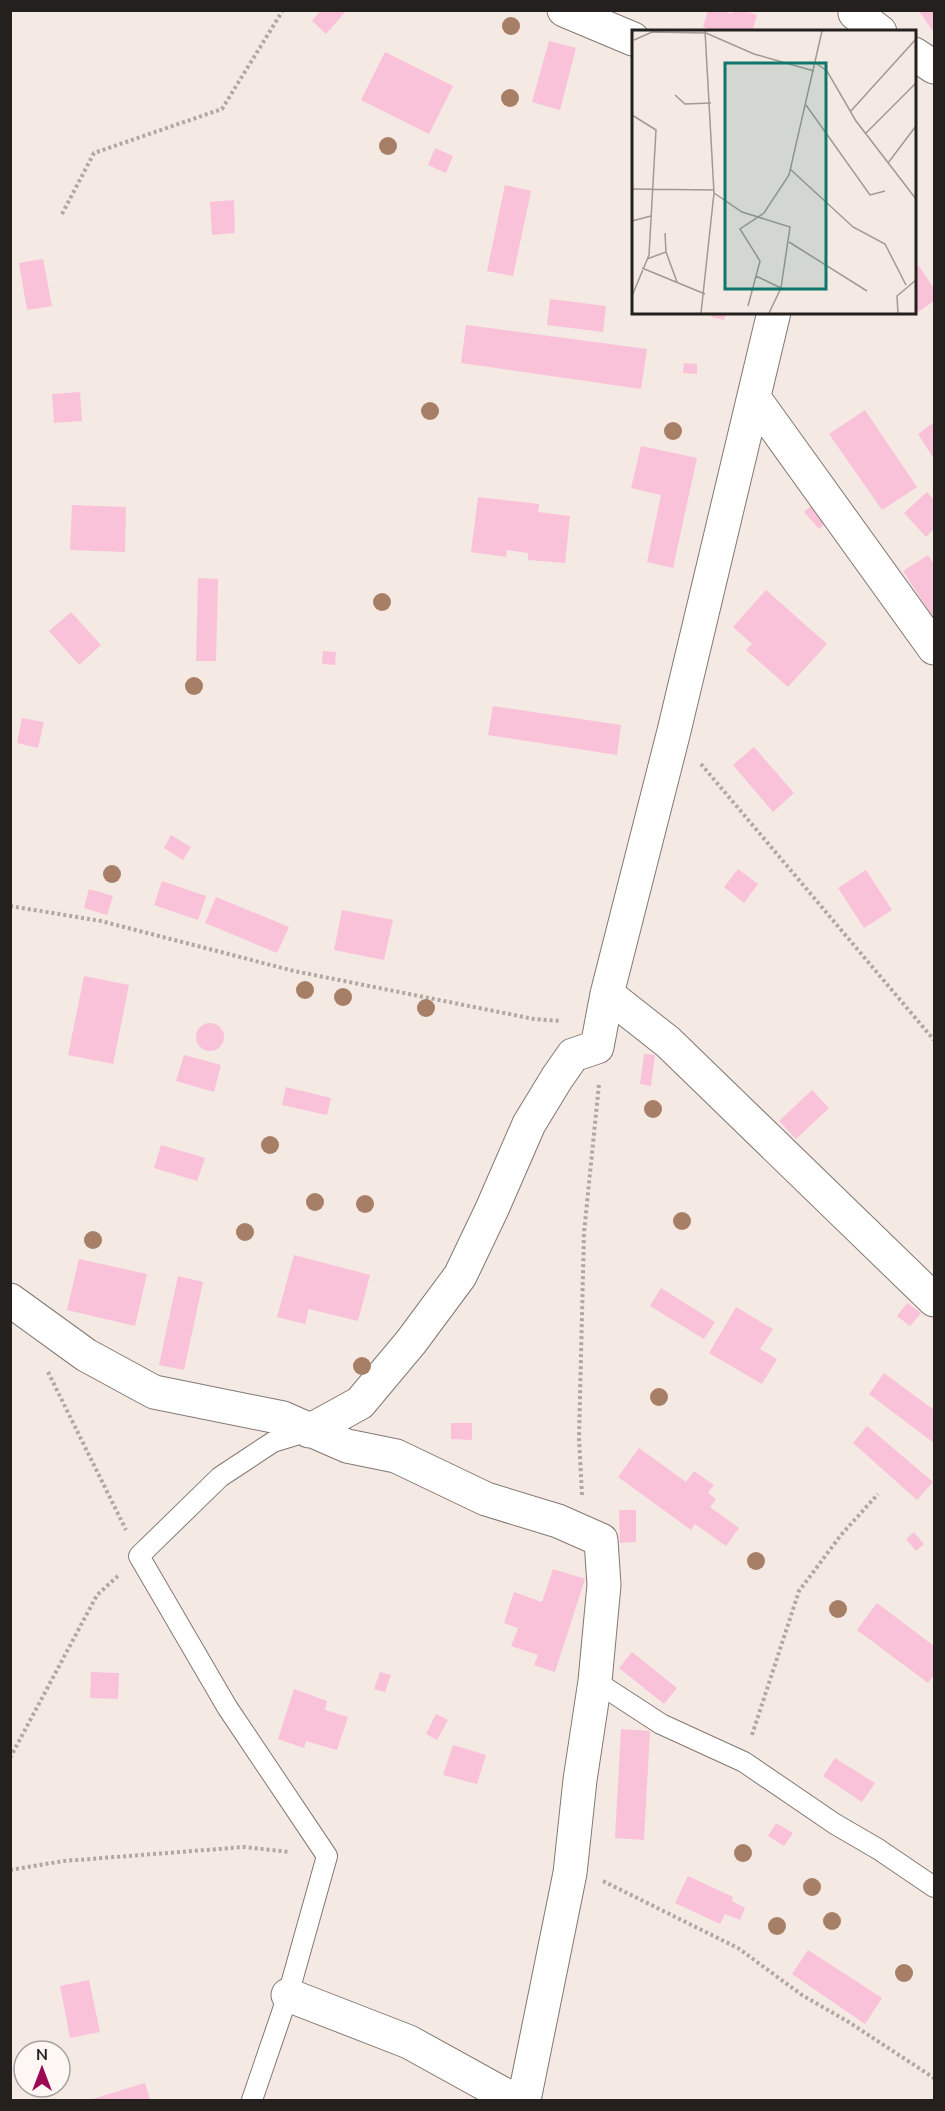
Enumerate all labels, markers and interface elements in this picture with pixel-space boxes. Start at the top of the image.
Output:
inset map [632,30,915,314]
north arrow [12,2039,72,2099]
text: N [36,2044,48,2066]

